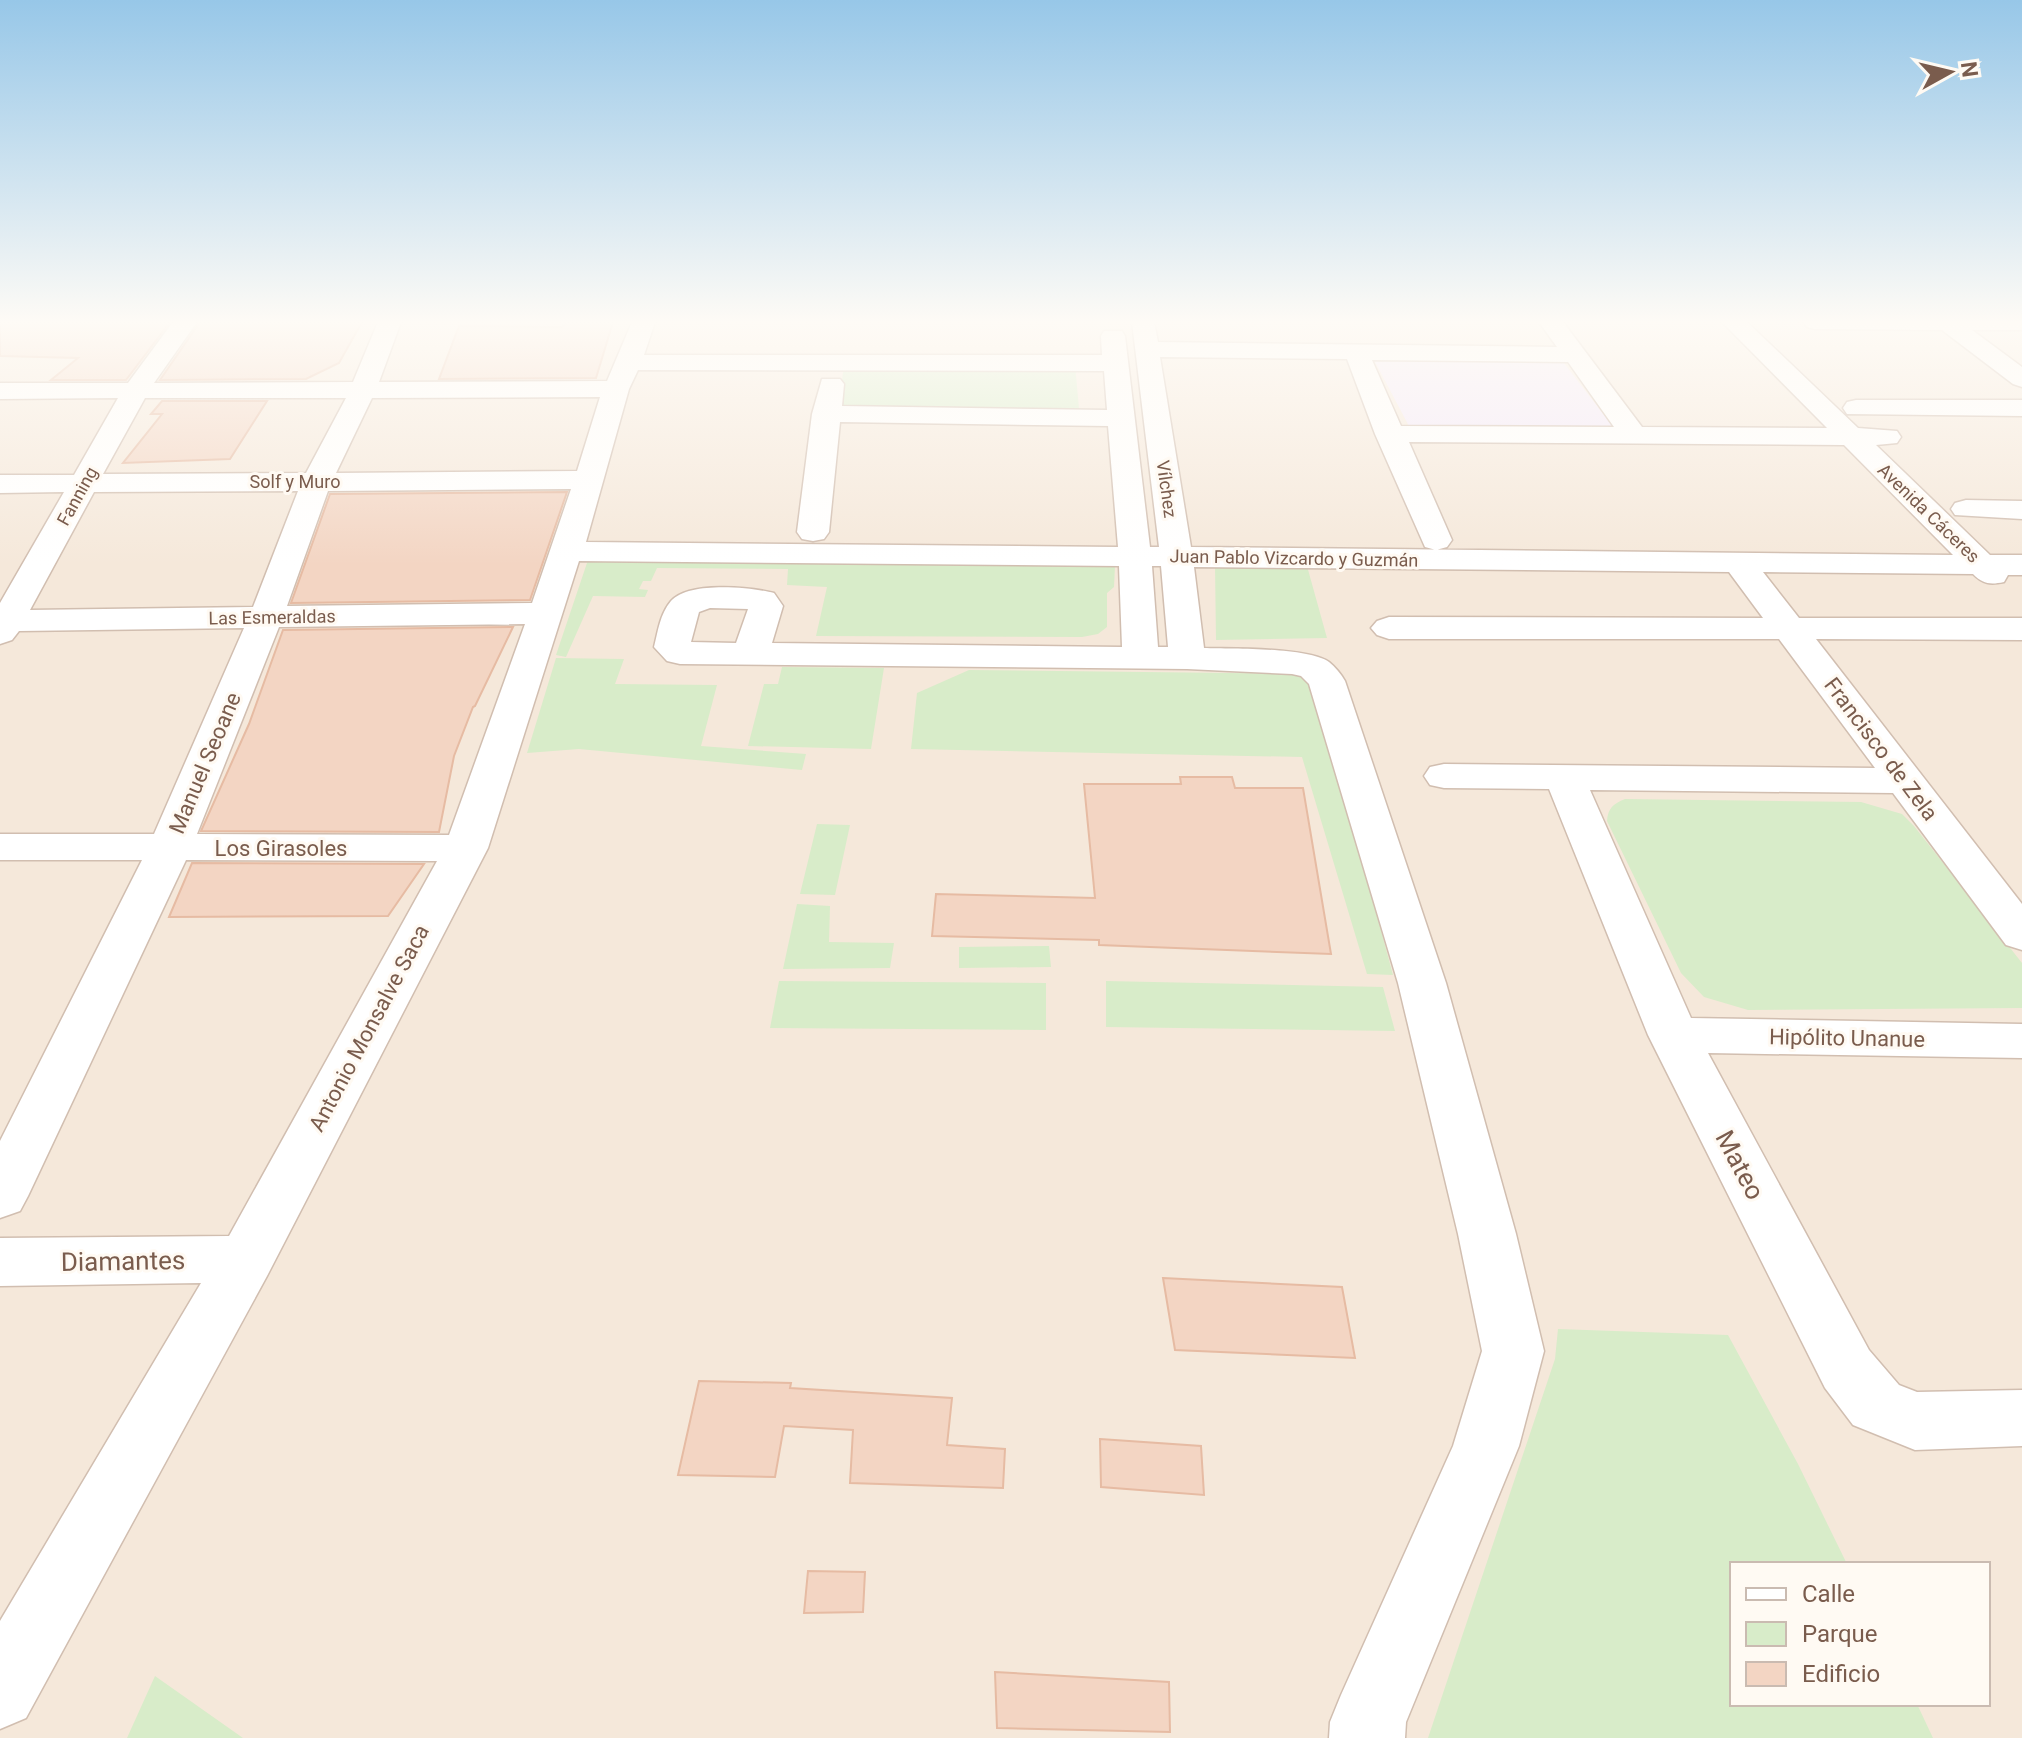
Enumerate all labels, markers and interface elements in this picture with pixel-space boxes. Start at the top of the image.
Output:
north arrow [1910,32,1990,112]
text: N [1956,60,1983,79]
street label: Vílchez [1153,459,1181,519]
street label: Avenida Cáceres [1874,459,1984,567]
street label: Fanning [52,463,102,529]
street label: Solf y Muro [250,471,340,492]
street label: Juan Pablo Vizcardo y Guzmán [1170,545,1418,571]
street label: Las Esmeraldas [208,605,336,629]
street label: Francisco de Zela [1819,673,1943,825]
street label: Manuel Seoane [164,689,246,837]
street label: Los Girasoles [215,836,347,861]
street label: Antonio Monsalve Saca [304,920,434,1136]
street label: Hipólito Unanue [1769,1024,1925,1052]
street label: Mateo [1709,1125,1771,1205]
street label: Diamantes [60,1245,186,1277]
legend [1730,1562,1990,1706]
text: Calle [1802,1580,1855,1608]
text: Parque [1802,1620,1878,1648]
text: Edificio [1802,1660,1880,1688]

